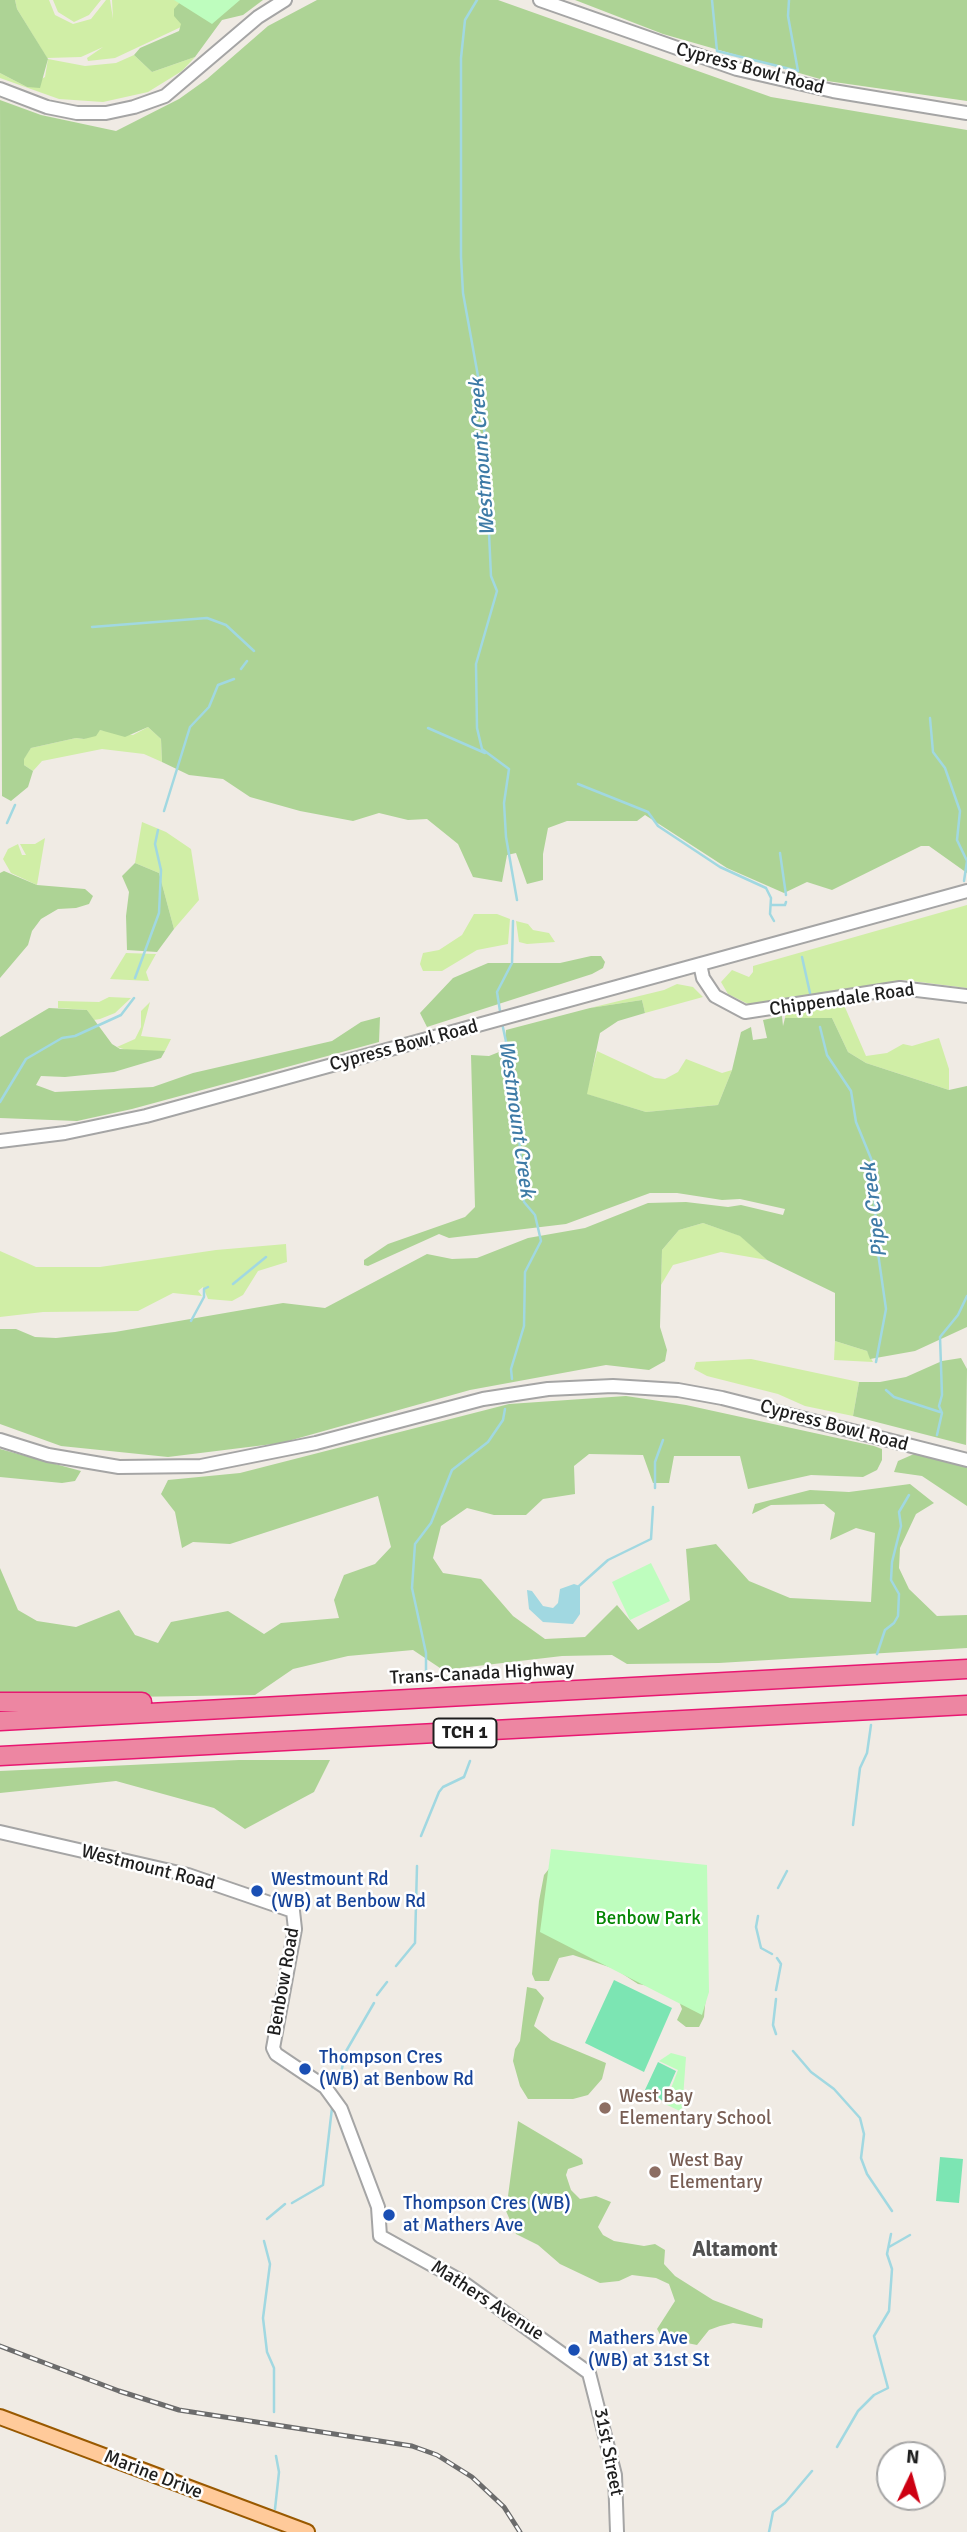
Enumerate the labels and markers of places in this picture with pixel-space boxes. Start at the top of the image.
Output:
place label: Westmount Rd (WB) at Benbow Rd [271,1869,426,1913]
marker: Westmount Rd (WB) at Benbow Rd [249,1883,265,1899]
place label: Thompson Cres (WB) at Benbow Rd [319,2047,474,2091]
marker: Thompson Cres (WB) at Benbow Rd [297,2061,313,2077]
place label: West Bay Elementary School [619,2086,772,2130]
marker: West Bay Elementary School [597,2100,613,2116]
place label: West Bay Elementary [669,2150,762,2194]
marker: West Bay Elementary [647,2164,663,2180]
place label: Thompson Cres (WB) at Mathers Ave [403,2193,571,2237]
marker: Thompson Cres (WB) at Mathers Ave [381,2207,397,2223]
place label: Mathers Ave (WB) at 31st St [588,2328,710,2372]
marker: Mathers Ave (WB) at 31st St [566,2342,582,2358]

